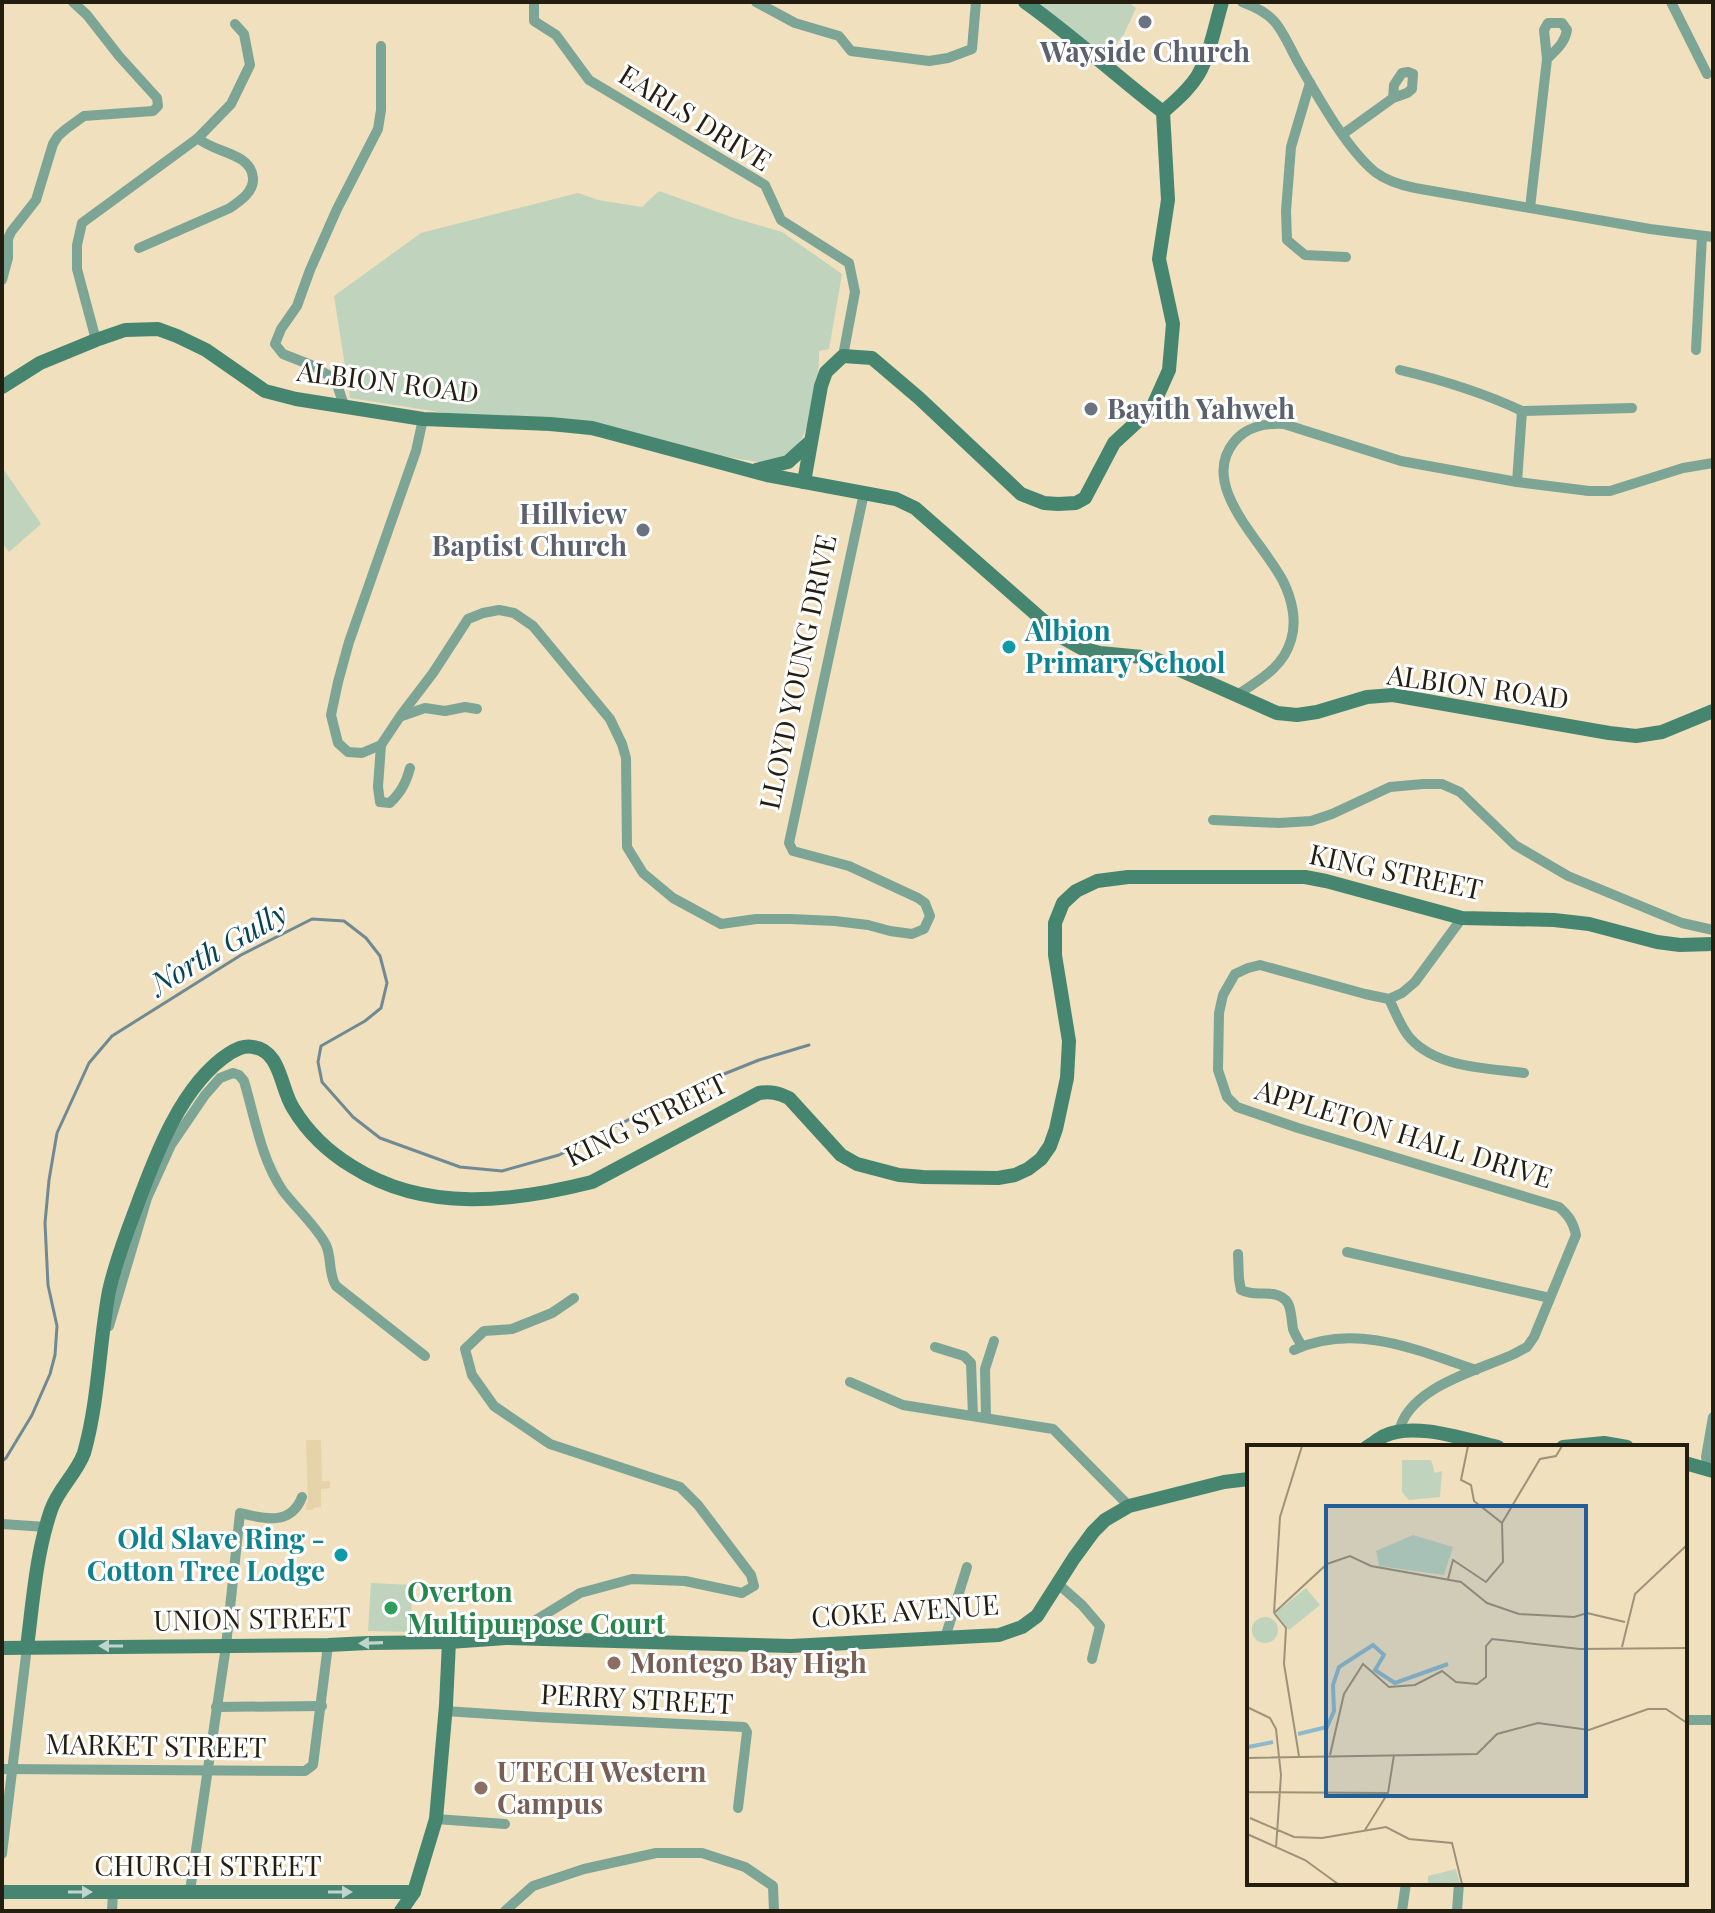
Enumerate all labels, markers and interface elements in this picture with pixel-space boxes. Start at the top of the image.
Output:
marker: Wayside Church [1136,13,1154,31]
place label: Wayside Church [1039,32,1250,69]
street label: EARLS DRIVE [613,55,779,178]
street label: ALBION ROAD [294,351,481,410]
place label: Bayith Yahweh [1107,389,1295,426]
marker: Bayith Yahweh [1082,400,1100,418]
place label: Hillview Baptist Church [432,494,628,563]
marker: Hillview Baptist Church [634,521,652,539]
street label: LLOYD YOUNG DRIVE [749,531,844,813]
place label: Albion Primary School [1024,611,1226,680]
marker: Albion Primary School [1000,638,1018,656]
street label: ALBION ROAD [1384,654,1571,717]
street label: KING STREET [1306,834,1486,907]
water label: North Gully [140,892,294,1004]
street label: KING STREET [558,1063,733,1174]
street label: APPLETON HALL DRIVE [1251,1069,1557,1195]
inset map [1247,1445,1687,1885]
place label: Old Slave Ring - Cotton Tree Lodge [87,1519,325,1588]
marker: Old Slave Ring - Cotton Tree Lodge [332,1546,350,1564]
place label: Overton Multipurpose Court [407,1572,666,1641]
street label: COKE AVENUE [810,1584,1000,1635]
street label: UNION STREET [153,1597,351,1638]
marker: Overton Multipurpose Court [382,1599,400,1617]
one-way arrow [358,1637,383,1650]
one-way arrow [98,1640,123,1652]
place label: Montego Bay High [630,1643,867,1680]
marker: Montego Bay High [605,1654,623,1672]
street label: PERRY STREET [540,1674,735,1721]
street label: MARKET STREET [45,1724,267,1765]
place label: UTECH Western Campus [497,1752,707,1821]
marker: UTECH Western Campus [472,1779,490,1797]
street label: CHURCH STREET [94,1846,322,1883]
one-way arrow [68,1886,93,1898]
one-way arrow [328,1886,353,1898]

